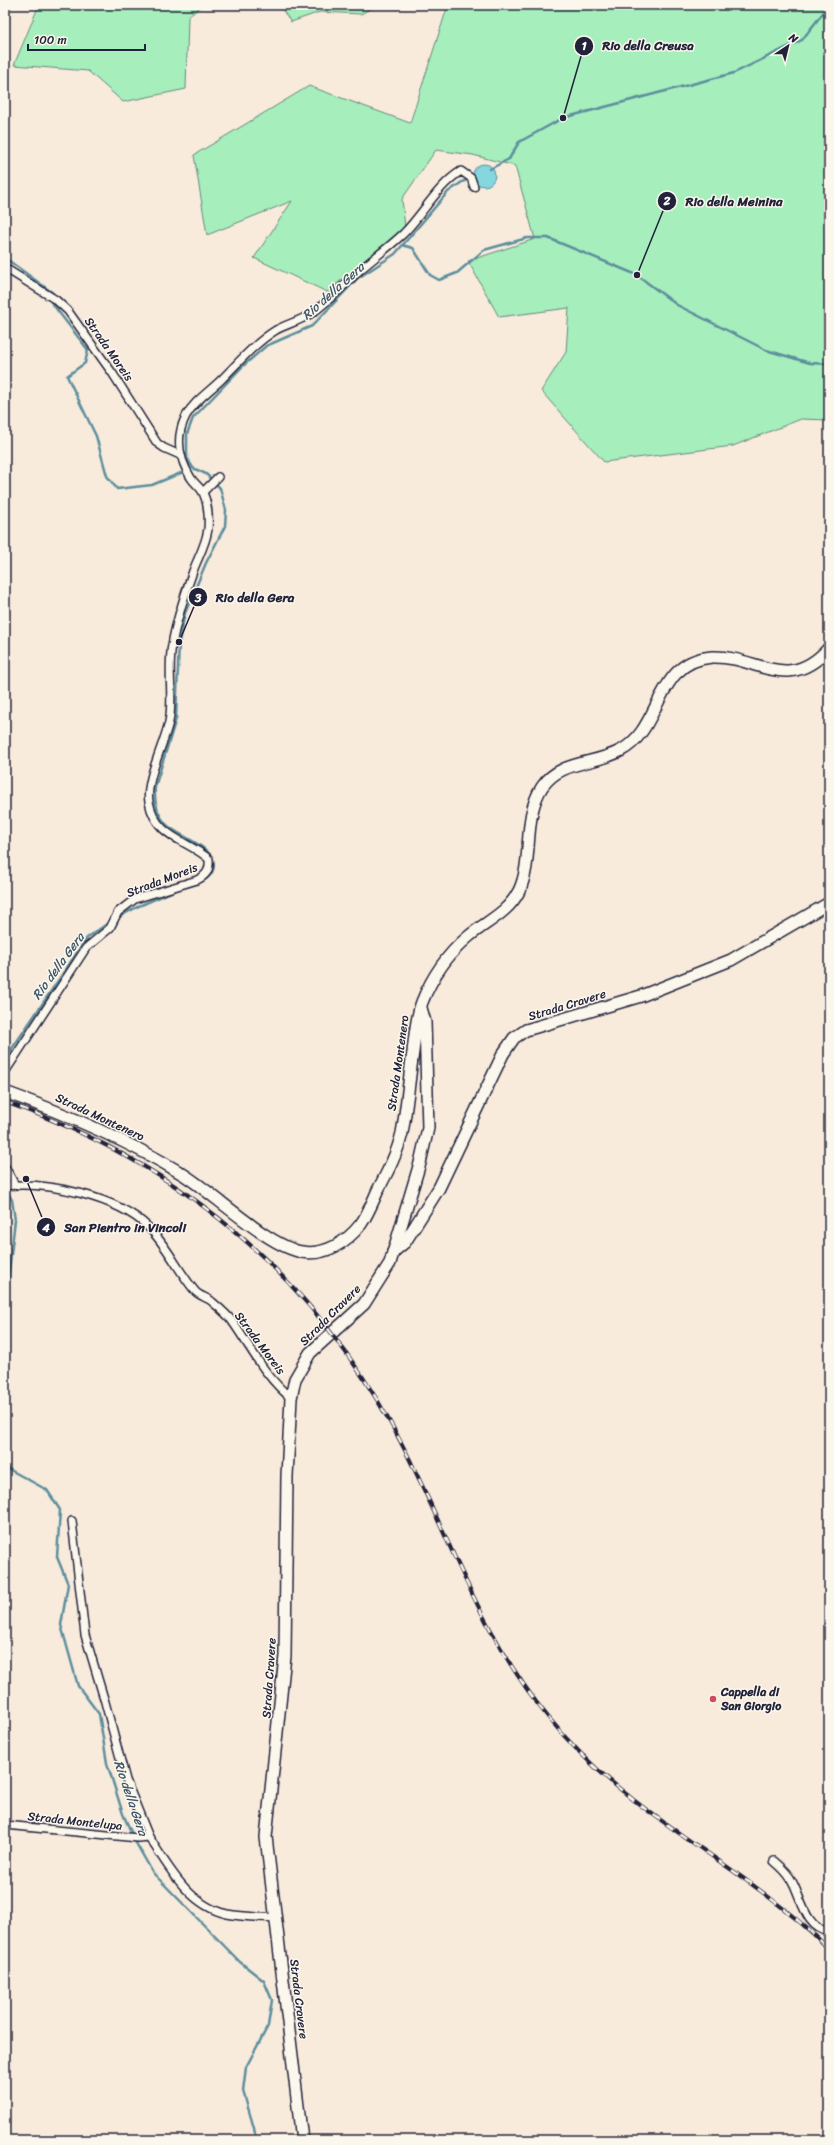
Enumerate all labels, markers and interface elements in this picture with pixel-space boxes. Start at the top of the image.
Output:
scale bar [28,26,145,52]
north arrow [768,26,808,66]
text: N [784,28,802,48]
text: 100 m [34,29,67,51]
callout: Rio della Creusa [574,33,702,58]
text: Rio della Creusa [601,34,694,57]
text: 1 [581,35,587,57]
callout: Rio della Meinina [657,189,791,214]
text: 2 [663,190,671,212]
text: Rio della Meinina [685,190,783,213]
water label: Rio della Gera [296,255,371,326]
street label: Strada Moreis [79,312,140,386]
callout: Rio della Gera [188,585,303,610]
text: Rio della Gera [215,586,295,609]
text: 3 [194,587,202,609]
street label: Strada Moreis [123,856,201,904]
water label: Rio della Gera [26,926,91,1005]
street label: Strada Cravere [525,983,609,1027]
street label: Strada Montenero [380,1014,416,1112]
street label: Strada Montenero [52,1087,148,1147]
callout: San Pientro in Vincoli [36,1215,195,1240]
text: San Pientro in Vincoli [63,1216,187,1239]
text: 4 [41,1217,50,1239]
street label: Strada Cravere [294,1279,366,1351]
street label: Strada Moreis [229,1306,292,1380]
street label: Strada Cravere [255,1637,283,1719]
place label: Cappella di San Giorgio [720,1681,782,1717]
marker: Cappella di San Giorgio [708,1694,718,1704]
water label: Rio della Gera [107,1757,155,1840]
street label: Strada Montelupa [27,1805,123,1837]
street label: Strada Cravere [283,1958,315,2040]

